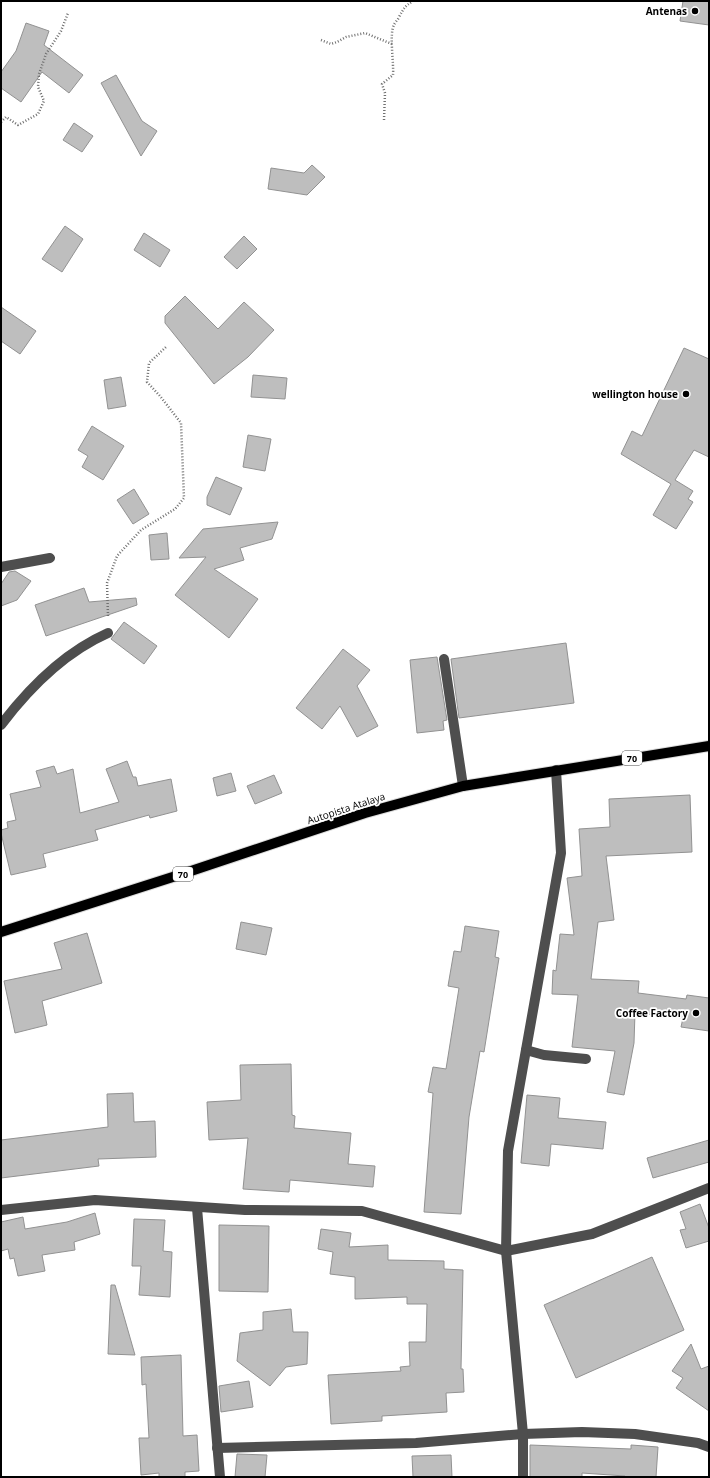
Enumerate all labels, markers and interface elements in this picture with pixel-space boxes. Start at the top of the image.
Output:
place label: Antenas [646,4,687,18]
marker: Antenas [690,6,700,16]
place label: wellington house [592,387,678,401]
marker: wellington house [681,389,691,399]
road number: 70 [622,751,642,765]
street label: Autopista Atalaya [305,789,387,827]
road number: 70 [173,867,193,881]
place label: Coffee Factory [616,1006,688,1020]
marker: Coffee Factory [691,1008,701,1018]

